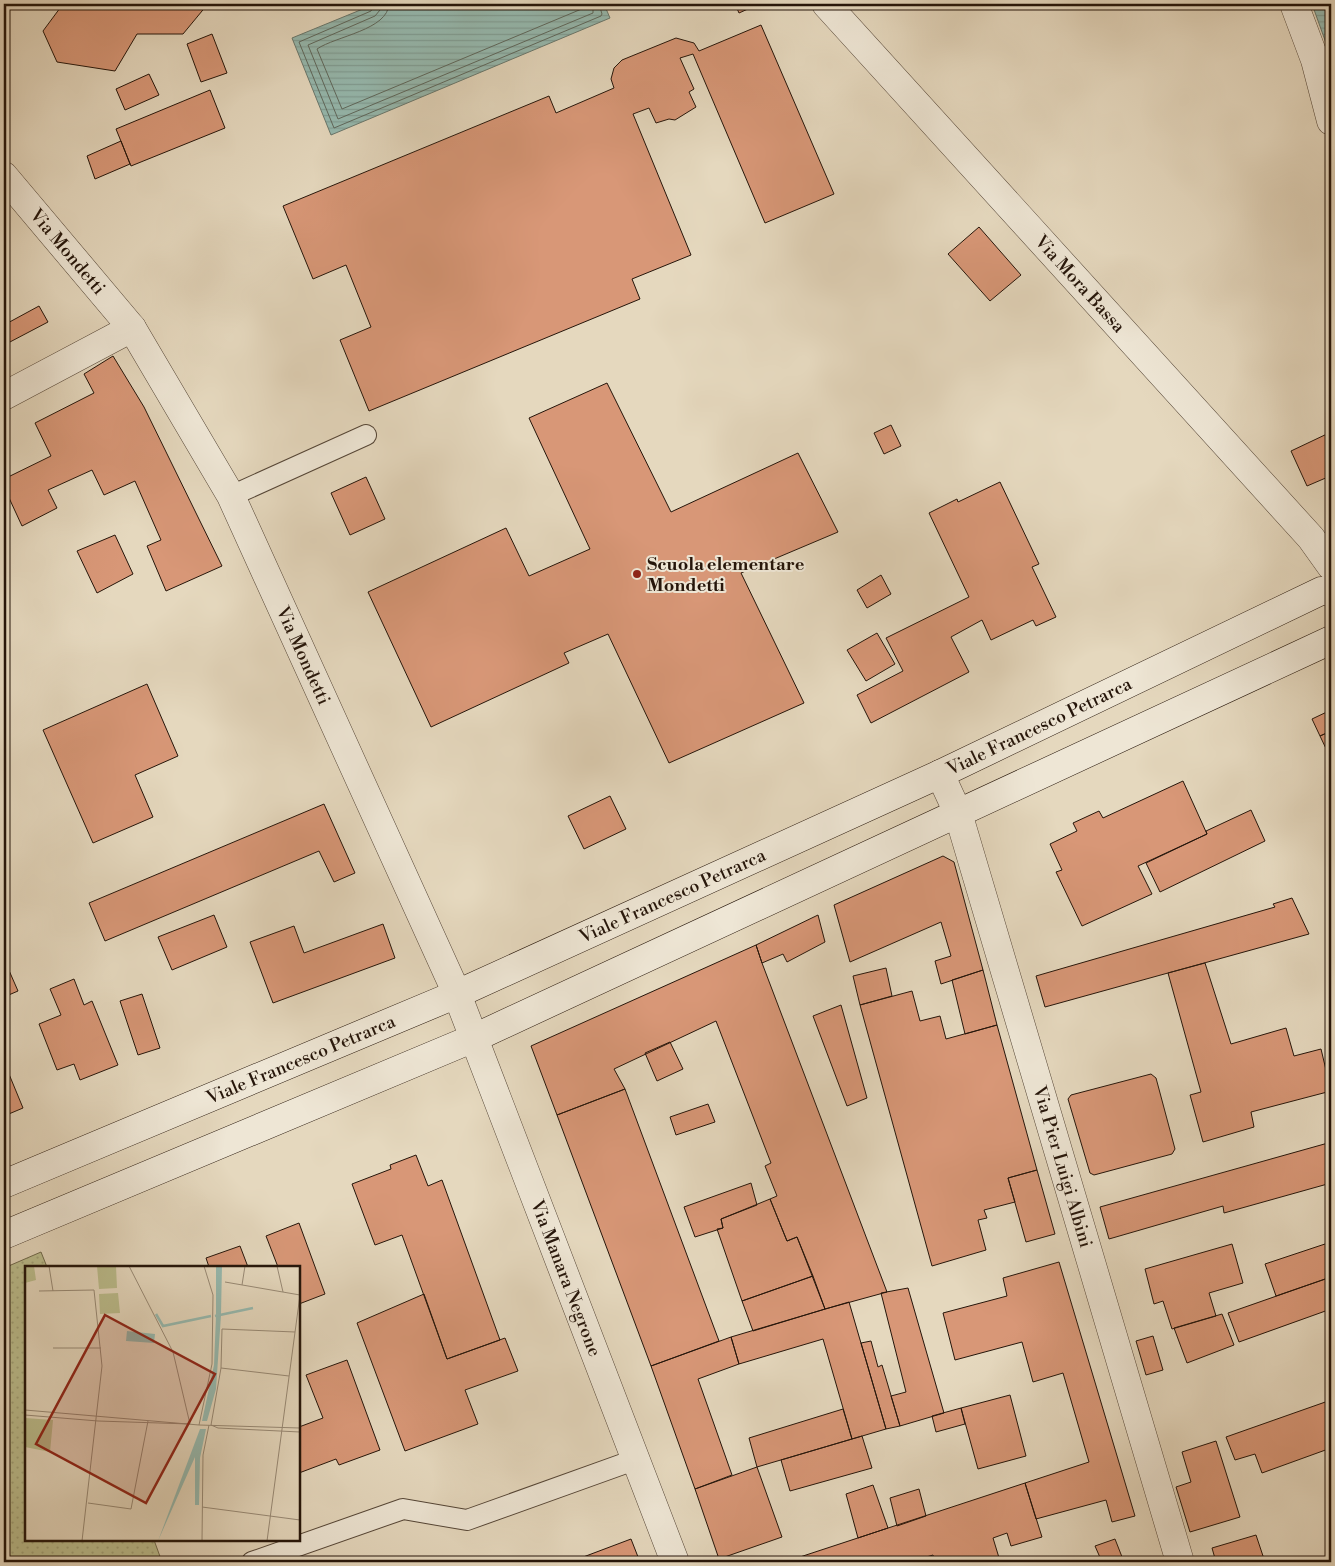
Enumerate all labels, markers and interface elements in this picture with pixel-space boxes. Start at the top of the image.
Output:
street label: Via Mondetti [24,203,111,300]
street label: Via Mora Bassa [1029,229,1131,338]
place label: Scuola elementare Mondetti [647,553,805,597]
marker: Scuola elementare Mondetti [631,568,643,580]
street label: Via Mondetti [271,602,336,708]
street label: Viale Francesco Petrarca [942,672,1136,781]
street label: Viale Francesco Petrarca [575,843,770,949]
street label: Viale Francesco Petrarca [202,1009,400,1110]
street label: Via Pier Luigi Albini [1028,1082,1098,1250]
street label: Via Manara Negrone [525,1196,606,1360]
inset map [25,1266,300,1541]

